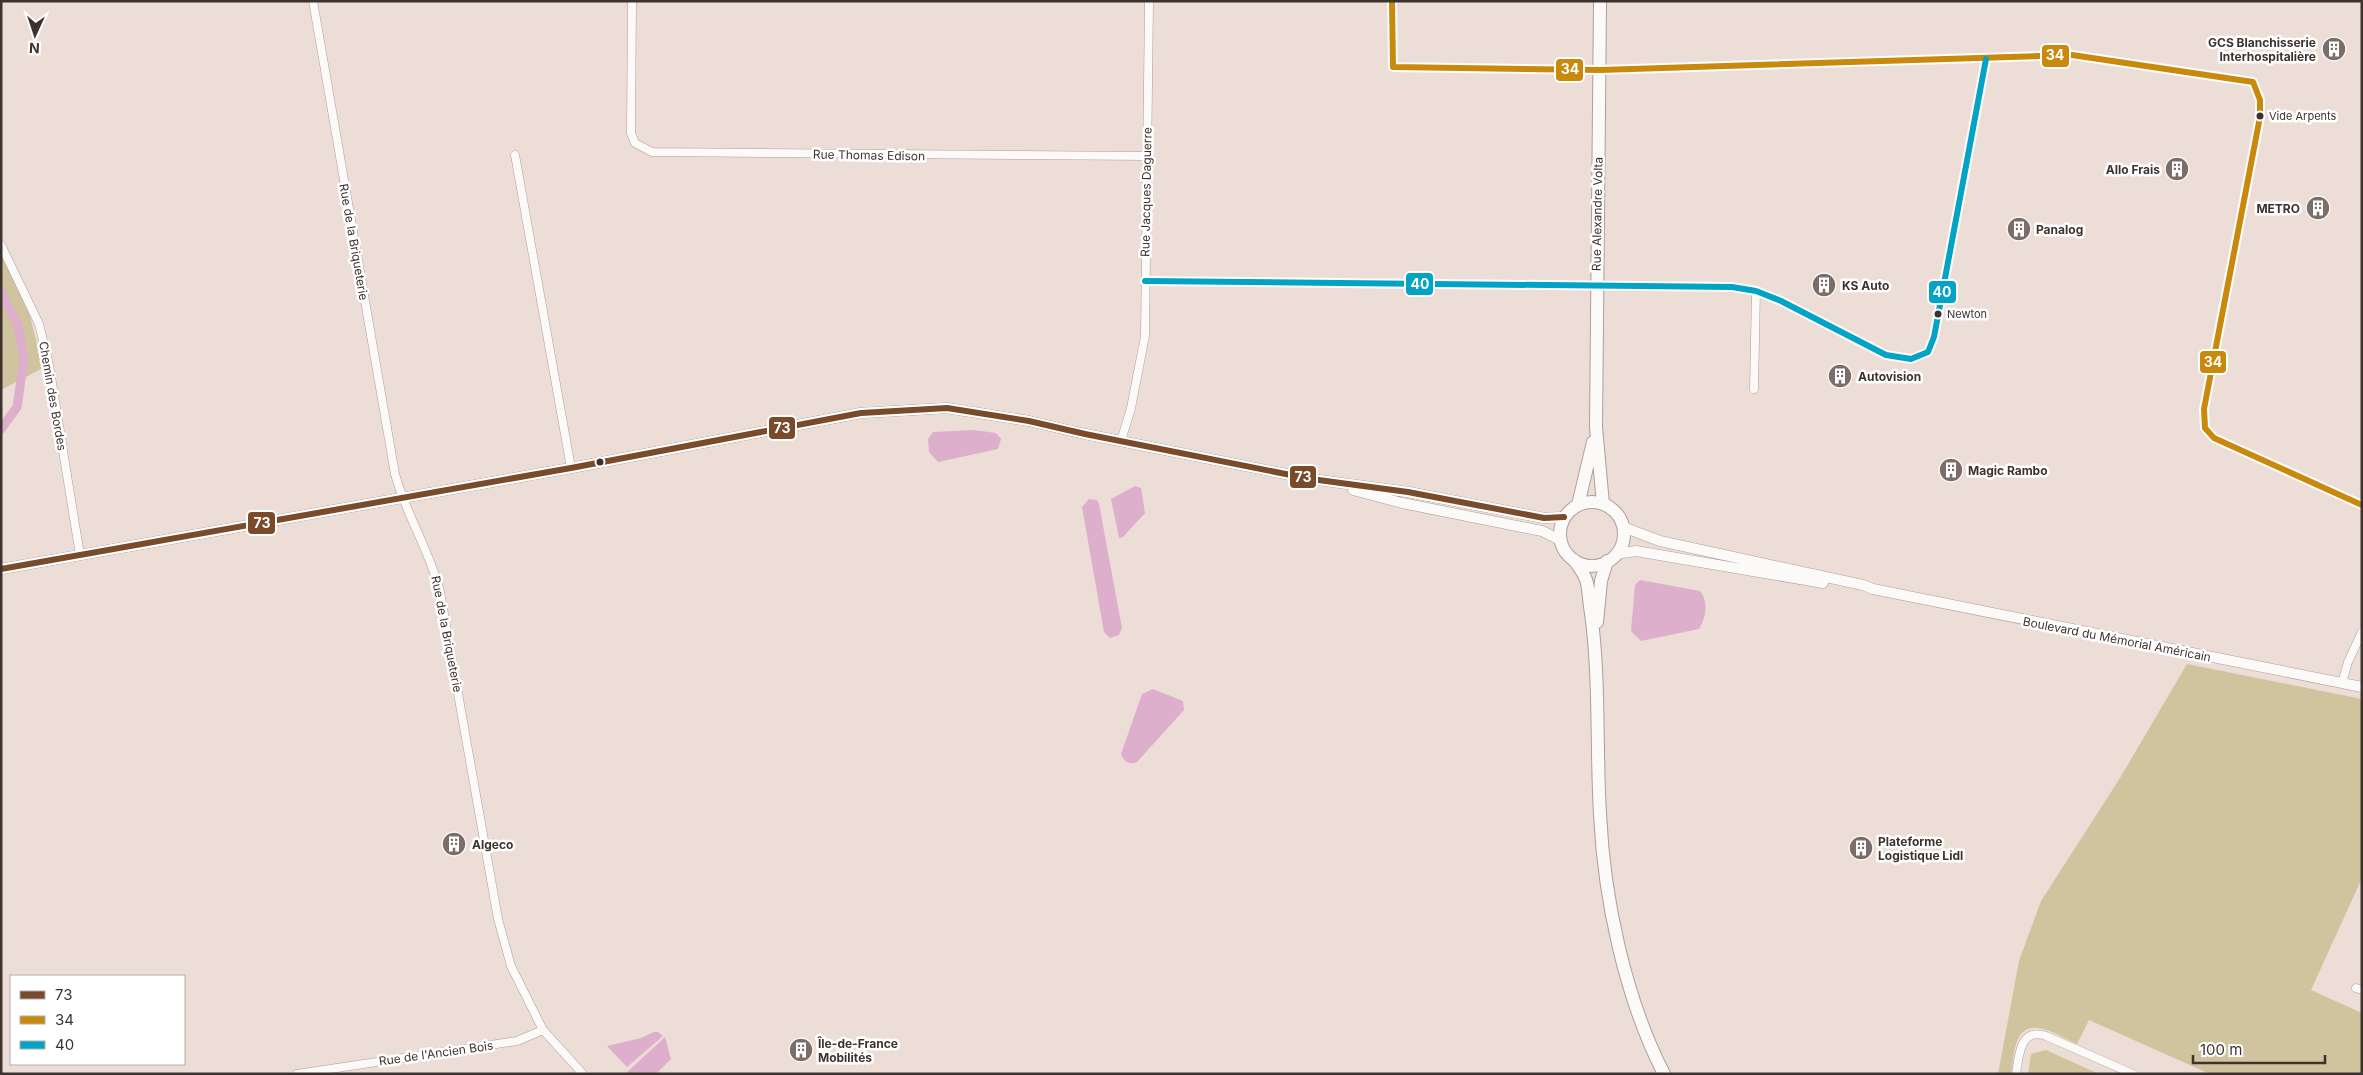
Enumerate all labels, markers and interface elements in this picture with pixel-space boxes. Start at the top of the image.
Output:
north arrow [10,10,60,60]
place label: GCS Blanchisserie Interhospitalière [2208,35,2316,64]
building icon: GCS Blanchisserie Interhospitalière [2321,36,2347,62]
text: N [29,40,40,57]
line badge: 34 [2041,44,2070,68]
text: 34 [2046,46,2064,63]
line badge: 34 [1555,58,1584,82]
text: 34 [1561,60,1579,77]
place label: Vide Arpents [2269,109,2337,123]
marker: Vide Arpents [2255,111,2265,121]
street label: Rue Jacques Daguerre [1137,127,1155,257]
street label: Rue Thomas Edison [813,147,925,163]
building icon: Allo Frais [2164,156,2190,182]
street label: Rue Alexandre Volta [1589,157,1605,271]
place label: Allo Frais [2106,162,2160,177]
street label: Rue de la Briqueterie [336,182,372,302]
building icon: METRO [2305,195,2331,221]
place label: METRO [2256,201,2300,216]
building icon: Panalog [2006,216,2032,242]
place label: Panalog [2036,222,2083,237]
line badge: 40 [1405,272,1434,296]
building icon: KS Auto [1811,272,1837,298]
text: 40 [1411,275,1429,292]
place label: KS Auto [1842,278,1889,293]
line badge: 40 [1928,280,1957,304]
text: 40 [1933,283,1951,300]
place label: Newton [1947,307,1987,321]
marker: Newton [1933,309,1943,319]
street label: Chemin des Bordes [36,340,70,452]
line badge: 34 [2199,350,2227,374]
text: 34 [2204,353,2222,370]
building icon: Autovision [1827,363,1853,389]
place label: Autovision [1858,369,1921,384]
line badge: 73 [768,416,796,440]
text: 73 [774,419,790,436]
unlabelled marker [595,457,605,467]
building icon: Magic Rambo [1938,457,1964,483]
place label: Magic Rambo [1968,463,2048,478]
line badge: 73 [1289,465,1317,489]
text: 73 [1295,468,1311,485]
line badge: 73 [247,511,276,535]
text: 73 [254,514,270,531]
street label: Rue de la Briqueterie [428,575,466,693]
street label: Boulevard du Mémorial Américain [2022,613,2212,665]
building icon: Algeco [441,831,467,857]
place label: Plateforme Logistique Lidl [1878,834,1963,863]
building icon: Plateforme Logistique Lidl [1848,835,1874,861]
place label: Algeco [472,837,513,852]
legend [10,975,185,1065]
text: 73 [55,985,73,1004]
text: 34 [55,1010,74,1029]
scale bar [2193,1032,2326,1064]
text: 40 [55,1035,74,1054]
place label: Île-de-France Mobilités [817,1036,898,1065]
building icon: Île-de-France Mobilités [788,1037,814,1063]
street label: Rue de l'Ancien Bois [378,1038,494,1068]
text: 100 m [2200,1040,2242,1059]

